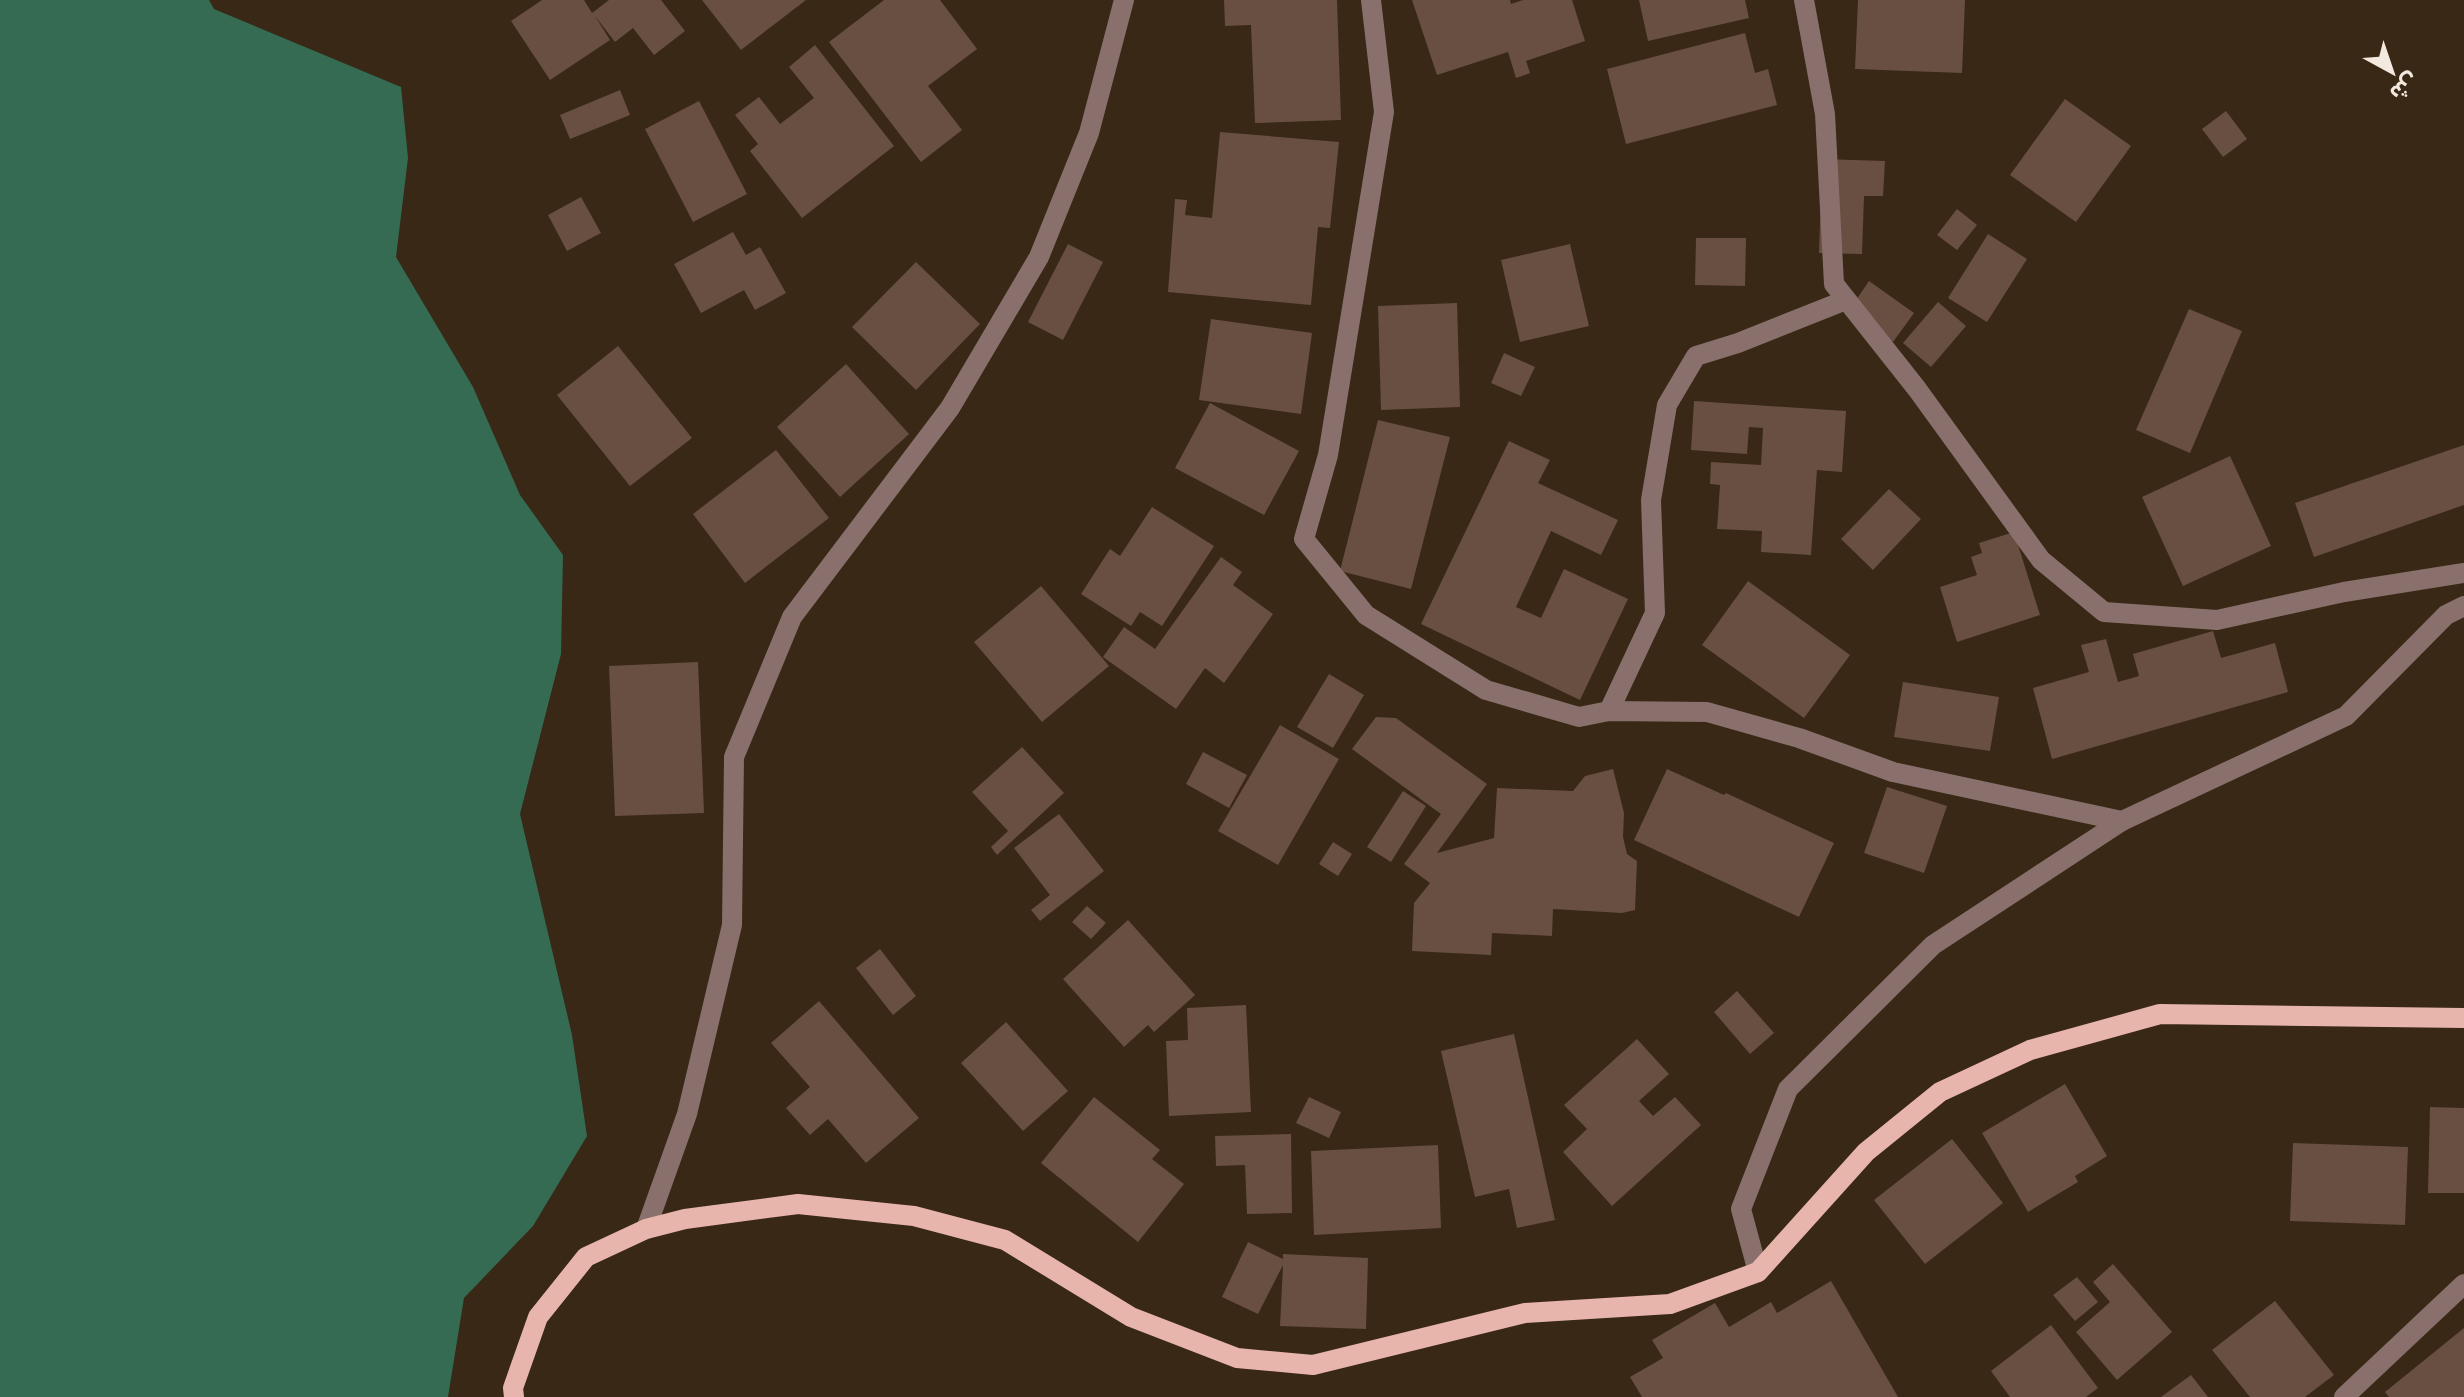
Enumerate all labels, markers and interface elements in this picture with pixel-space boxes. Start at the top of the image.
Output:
north arrow [2352,32,2432,112]
text: ش [2384,67,2426,108]

